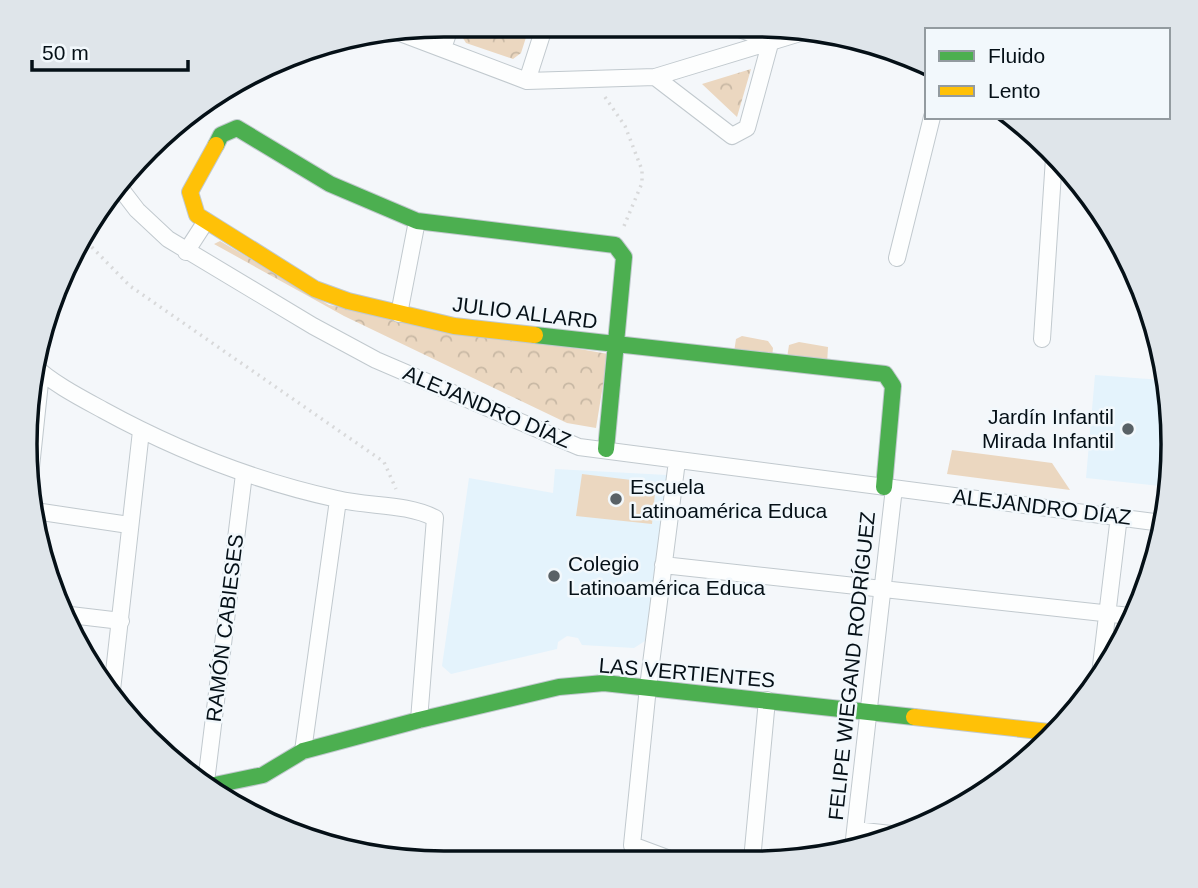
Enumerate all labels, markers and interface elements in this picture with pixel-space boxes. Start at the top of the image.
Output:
scale bar [32,28,187,72]
legend [925,28,1170,119]
text: 50 m [42,41,89,64]
text: Fluido [988,44,1045,67]
text: Lento [988,79,1041,102]
street label: JULIO ALLARD [451,292,599,333]
street label: ALEJANDRO DÍAZ [400,361,575,452]
place label: Jardín Infantil Mirada Infantil [982,405,1114,452]
marker: Jardín Infantil Mirada Infantil [1120,421,1136,437]
place label: Escuela Latinoamérica Educa [630,475,828,522]
street label: ALEJANDRO DÍAZ [951,484,1133,529]
marker: Escuela Latinoamérica Educa [608,491,624,507]
street label: FELIPE WIEGAND RODRÍGUEZ [824,510,879,821]
street label: RAMÓN CABIESES [202,533,247,723]
place label: Colegio Latinoamérica Educa [568,552,766,599]
marker: Colegio Latinoamérica Educa [546,568,562,584]
street label: LAS VERTIENTES [598,653,776,692]

